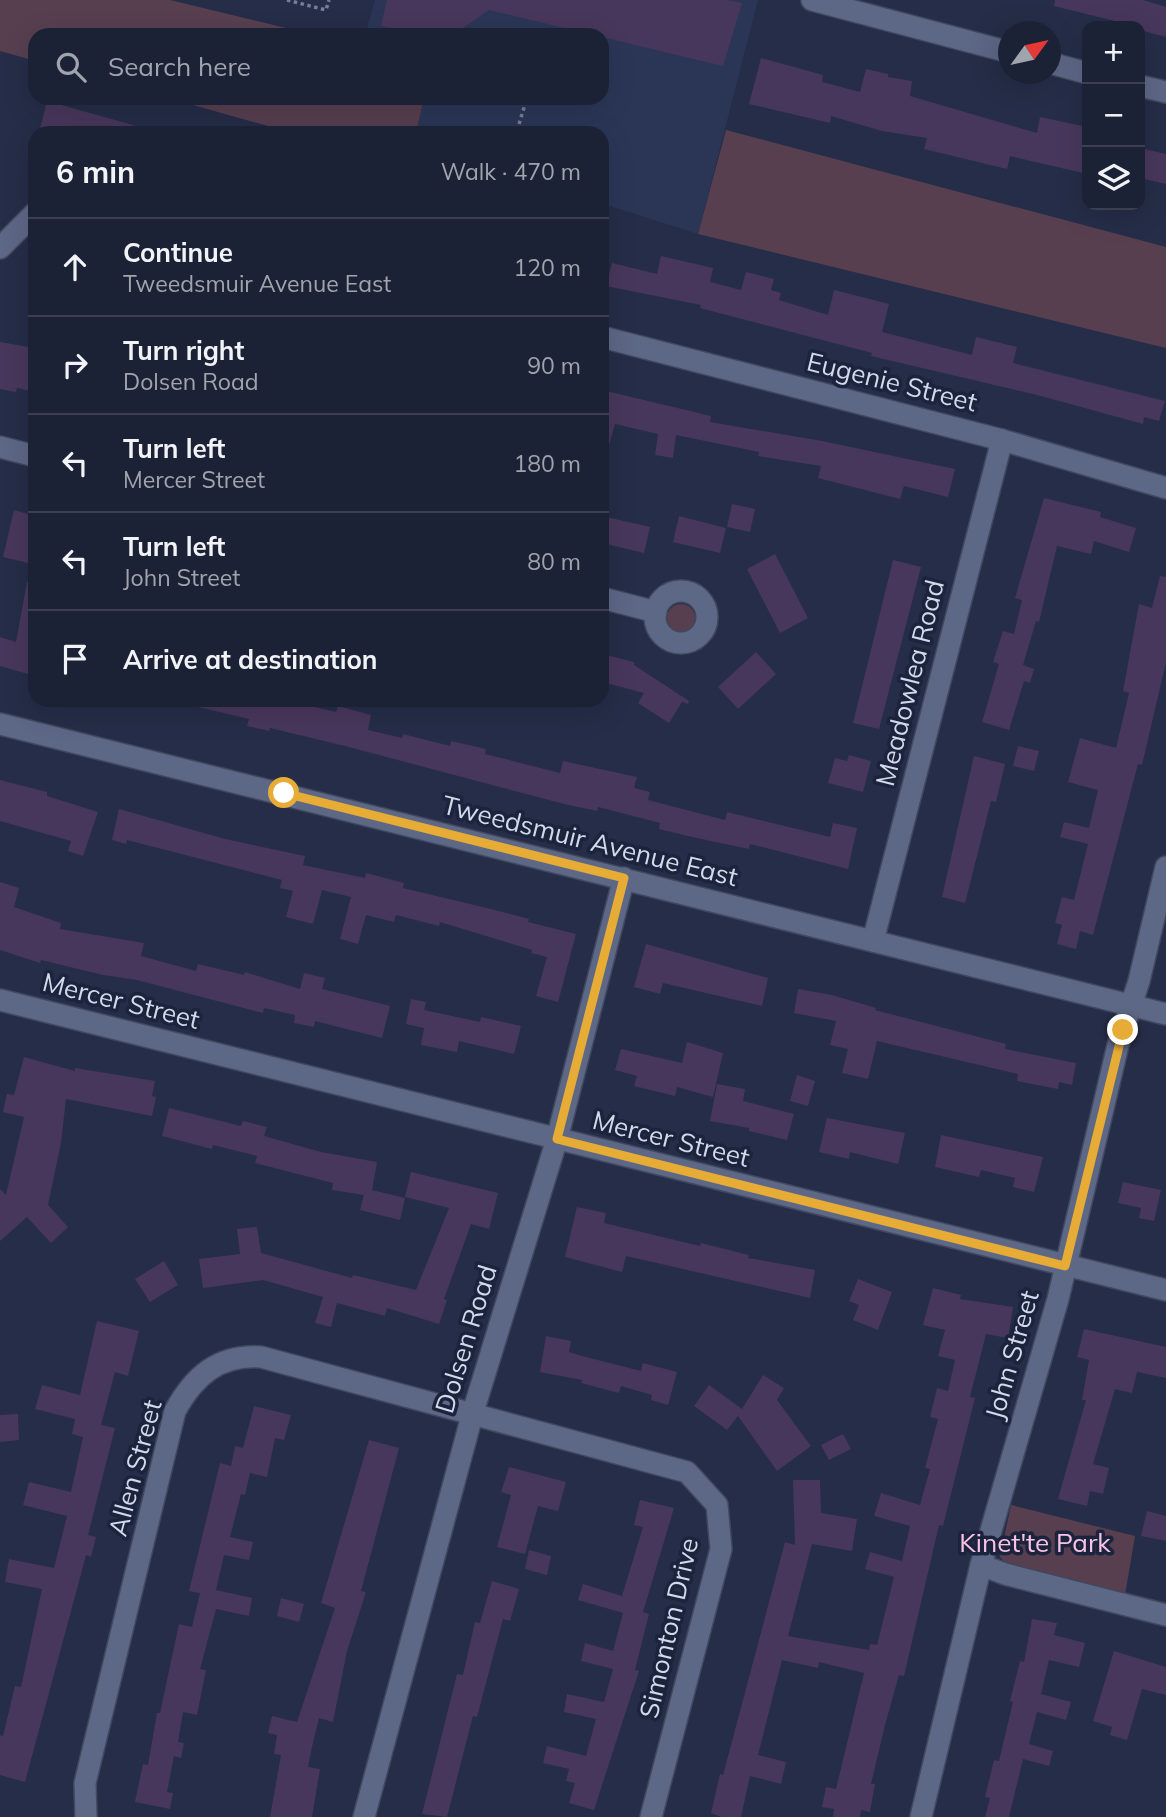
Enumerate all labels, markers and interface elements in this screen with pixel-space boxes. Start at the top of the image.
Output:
north arrow [998,21,1061,84]
map controls [1082,21,1145,210]
button: + [1082,21,1145,84]
search box [28,28,609,105]
icon: search [52,48,90,86]
text: Search here [108,50,251,83]
button: − [1082,84,1145,147]
button: layers [1082,147,1145,210]
text: 6 min [56,153,135,191]
text: Walk · 470 m [441,157,581,186]
text: Continue [123,236,233,269]
icon: ahead [56,248,94,286]
text: 120 m [513,253,581,282]
text: Tweedsmuir Avenue East [123,269,391,298]
text: Turn right [123,334,244,367]
street label: Eugenie Street [804,344,981,419]
icon: right [56,346,94,384]
text: 90 m [527,351,581,380]
text: Dolsen Road [123,367,259,396]
text: Turn left [123,432,225,465]
icon: left [56,444,94,482]
text: 180 m [513,449,581,478]
text: Mercer Street [123,465,265,494]
text: Turn left [123,530,225,563]
icon: left [56,542,94,580]
text: 80 m [527,547,581,576]
text: John Street [123,563,240,592]
street label: Meadowlea Road [868,576,951,789]
icon: arrive [56,640,94,678]
text: Arrive at destination [123,643,378,676]
route start [268,777,299,808]
street label: Tweedsmuir Avenue East [439,788,741,893]
street label: Mercer Street [39,965,203,1036]
route end [1107,1014,1138,1045]
street label: Mercer Street [589,1103,753,1174]
street label: Dolsen Road [427,1261,504,1417]
street label: John Street [977,1287,1046,1423]
street label: Allen Street [101,1396,169,1540]
park label: Kinet'te Park [959,1526,1111,1559]
street label: Simonton Drive [632,1535,705,1721]

